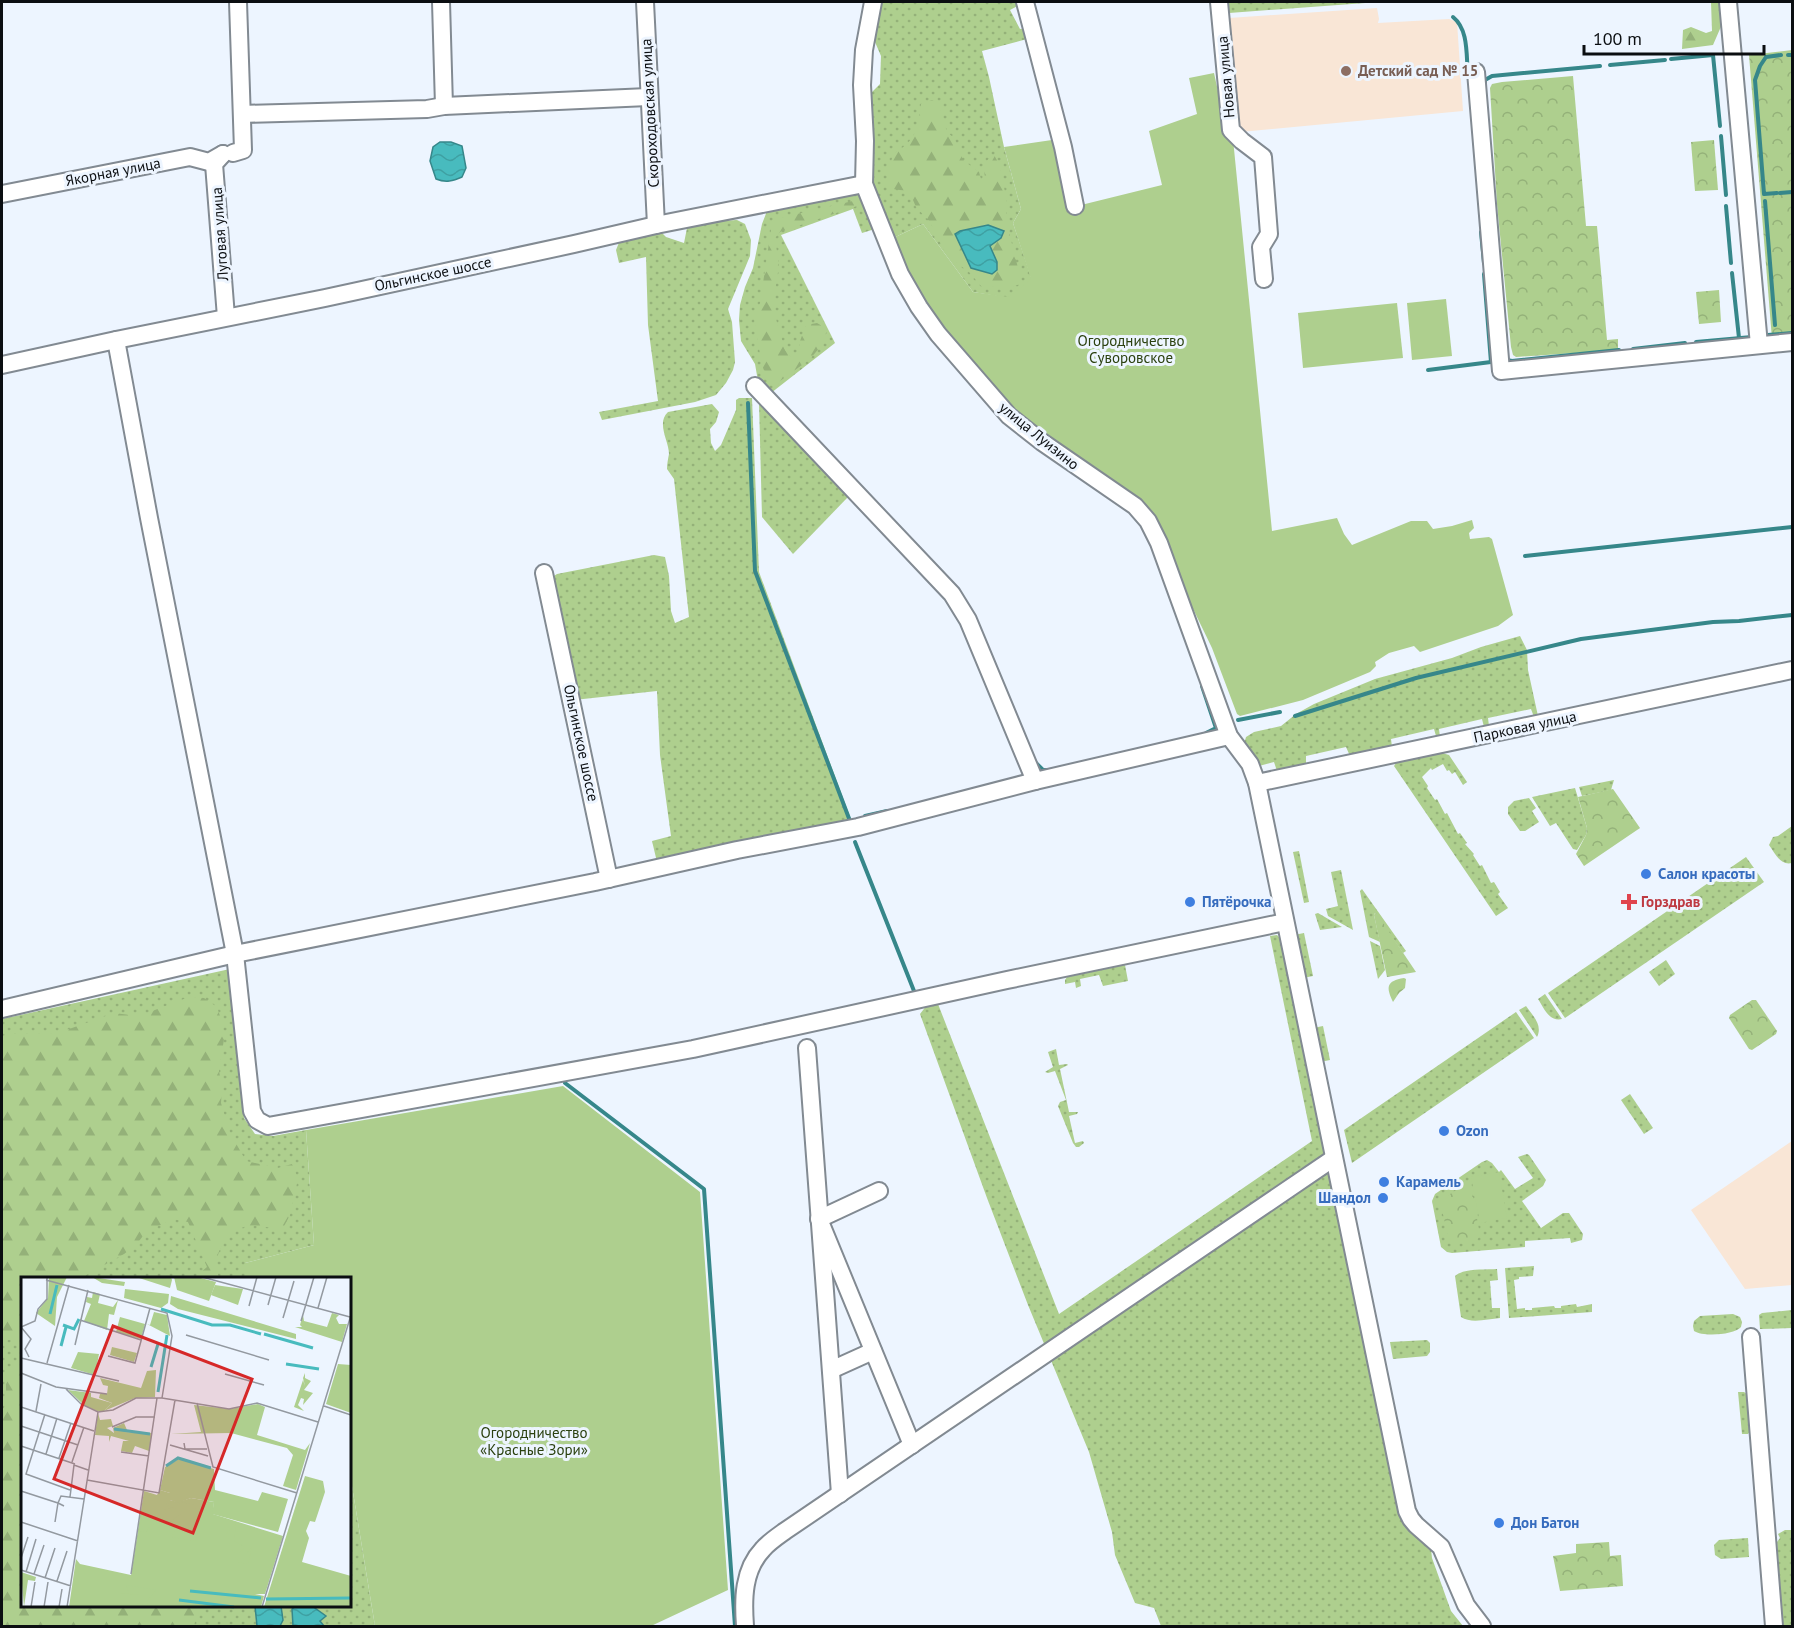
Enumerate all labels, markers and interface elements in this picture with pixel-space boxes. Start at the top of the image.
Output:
scale bar [1584,18,1764,56]
text: 100 m [1593,27,1642,50]
street label: Новая улица [1212,35,1239,119]
street label: Скороходовская улица [636,38,663,188]
place label: Детский сад № 15 [1358,61,1478,80]
marker: Детский сад № 15 [1339,64,1353,78]
street label: Якорная улица [64,153,162,190]
street label: Луговая улица [207,187,232,283]
street label: Ольгинское шоссе [373,252,493,295]
park label: Огородничество Суворовское [1078,331,1184,367]
street label: улица Луизино [995,398,1083,474]
street label: Ольгинское шоссе [560,683,603,803]
street label: Парковая улица [1472,706,1578,747]
place label: Салон красоты [1658,864,1755,883]
marker: Салон красоты [1639,867,1653,881]
place label: Пятёрочка [1202,892,1271,911]
place label: Горздрав [1641,892,1701,911]
marker: Пятёрочка [1183,895,1197,909]
marker: Горздрав [1622,895,1636,909]
place label: Ozon [1456,1121,1489,1140]
marker: Ozon [1437,1124,1451,1138]
place label: Карамель [1396,1172,1461,1191]
marker: Карамель [1377,1175,1391,1189]
place label: Шандол [1318,1188,1371,1207]
marker: Шандол [1376,1191,1390,1205]
inset map [21,1277,351,1607]
park label: Огородничество «Красные Зори» [480,1423,588,1459]
place label: Дон Батон [1511,1513,1579,1532]
marker: Дон Батон [1492,1516,1506,1530]

